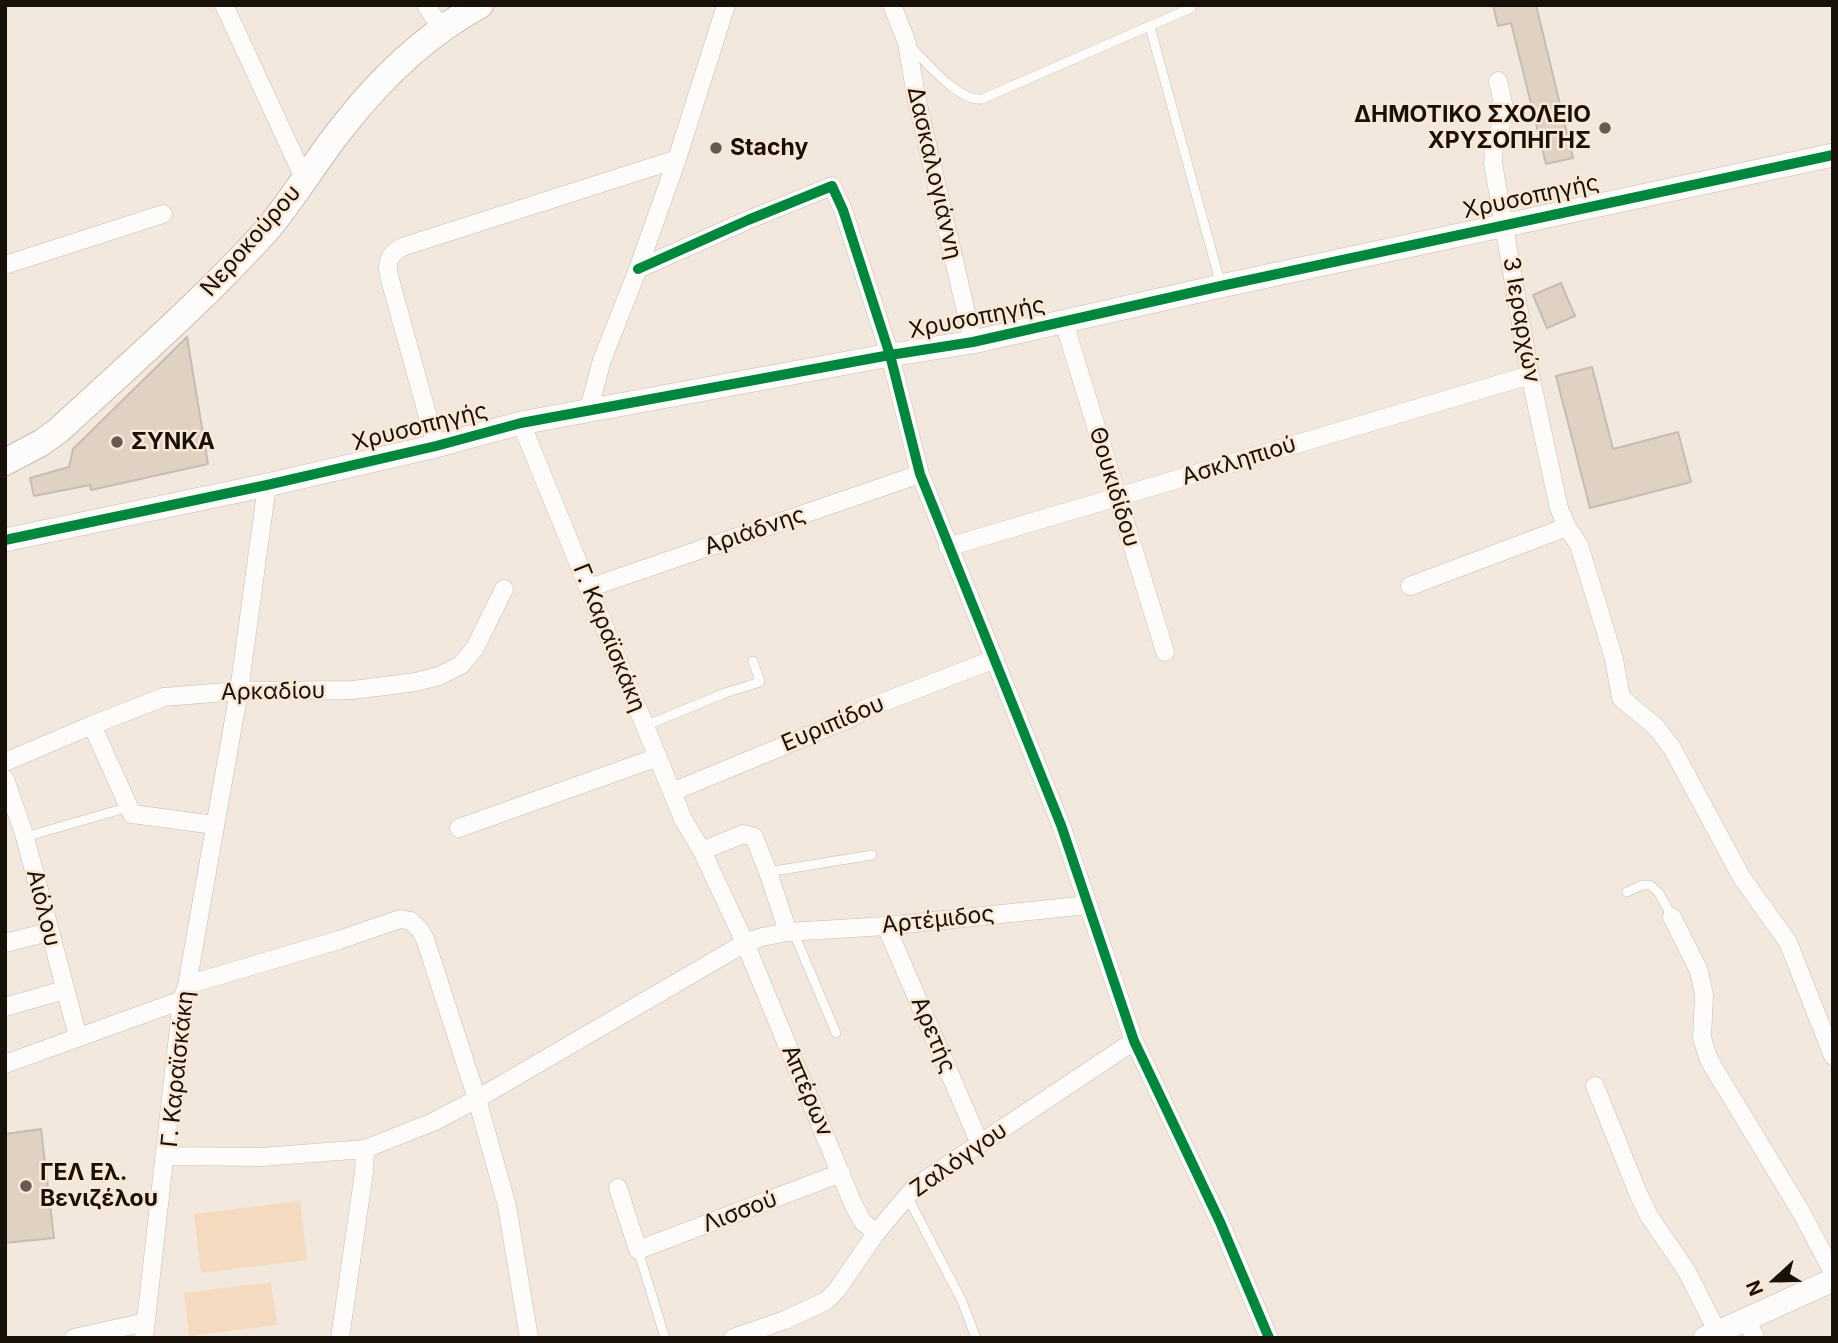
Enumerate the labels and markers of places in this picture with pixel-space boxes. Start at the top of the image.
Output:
place label: ΔΗΜΟΤΙΚΟ ΣΧΟΛΕΙΟ ΧΡΥΣΟΠΗΓΗΣ [1354,101,1591,155]
marker: ΔΗΜΟΤΙΚΟ ΣΧΟΛΕΙΟ ΧΡΥΣΟΠΗΓΗΣ [1597,120,1613,136]
place label: Stachy [730,134,808,162]
marker: Stachy [708,140,724,156]
place label: ΣΥΝΚΑ [131,428,215,456]
marker: ΣΥΝΚΑ [109,434,125,450]
place label: ΓΕΛ Ελ. Βενιζέλου [40,1159,158,1213]
marker: ΓΕΛ Ελ. Βενιζέλου [18,1178,34,1194]

